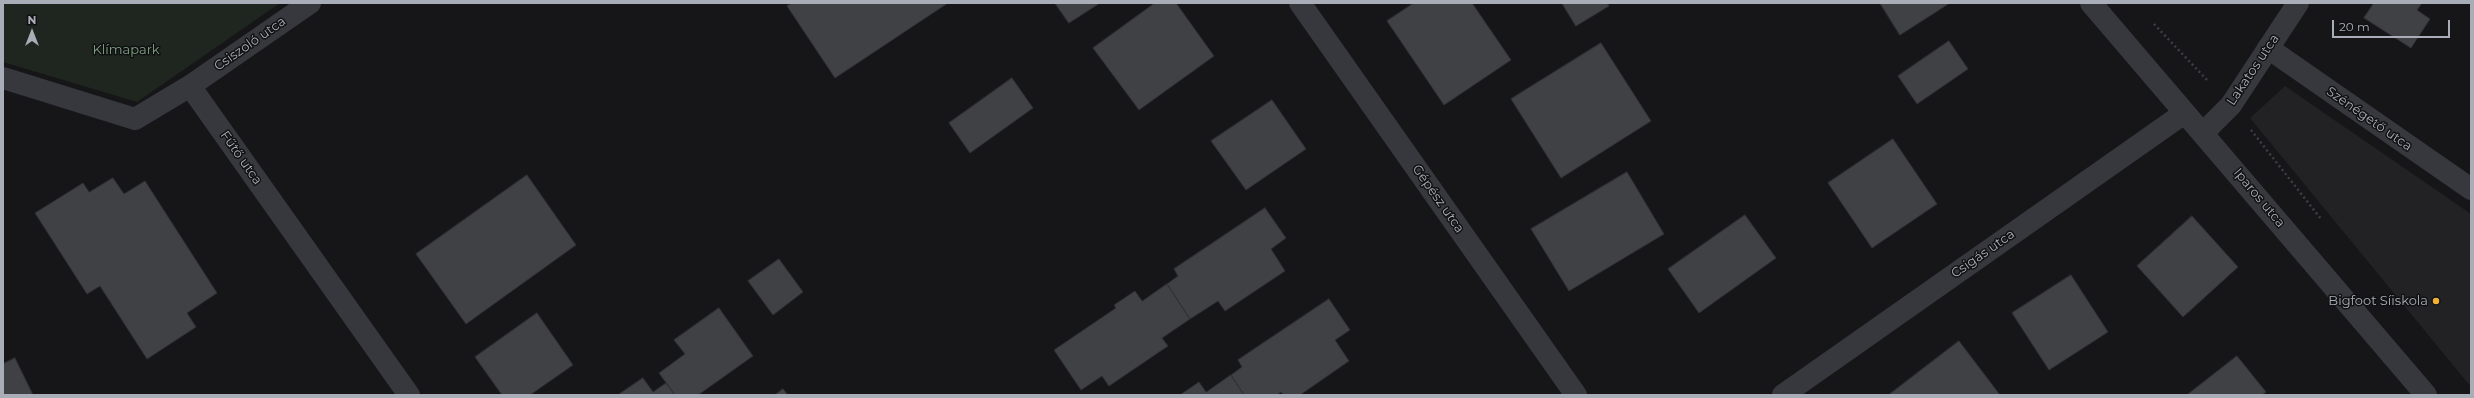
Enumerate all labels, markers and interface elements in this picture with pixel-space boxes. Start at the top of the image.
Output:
north arrow [12,12,52,52]
scale bar [2334,12,2452,38]
text: N [28,13,36,27]
street label: Csiszoló utca [211,14,289,74]
text: 20 m [2339,19,2370,34]
street label: Lakatos utca [2224,32,2282,108]
park label: Klímapark [92,42,160,58]
street label: Szénégető utca [2323,84,2415,154]
street label: Fűtő utca [217,128,265,188]
street label: Gépész utca [1409,162,1467,236]
street label: Iparos utca [2230,165,2288,231]
street label: Csigás utca [1948,226,2018,282]
place label: Bigfoot Síiskola [2328,293,2428,309]
marker: Bigfoot Síiskola [2431,296,2441,306]

